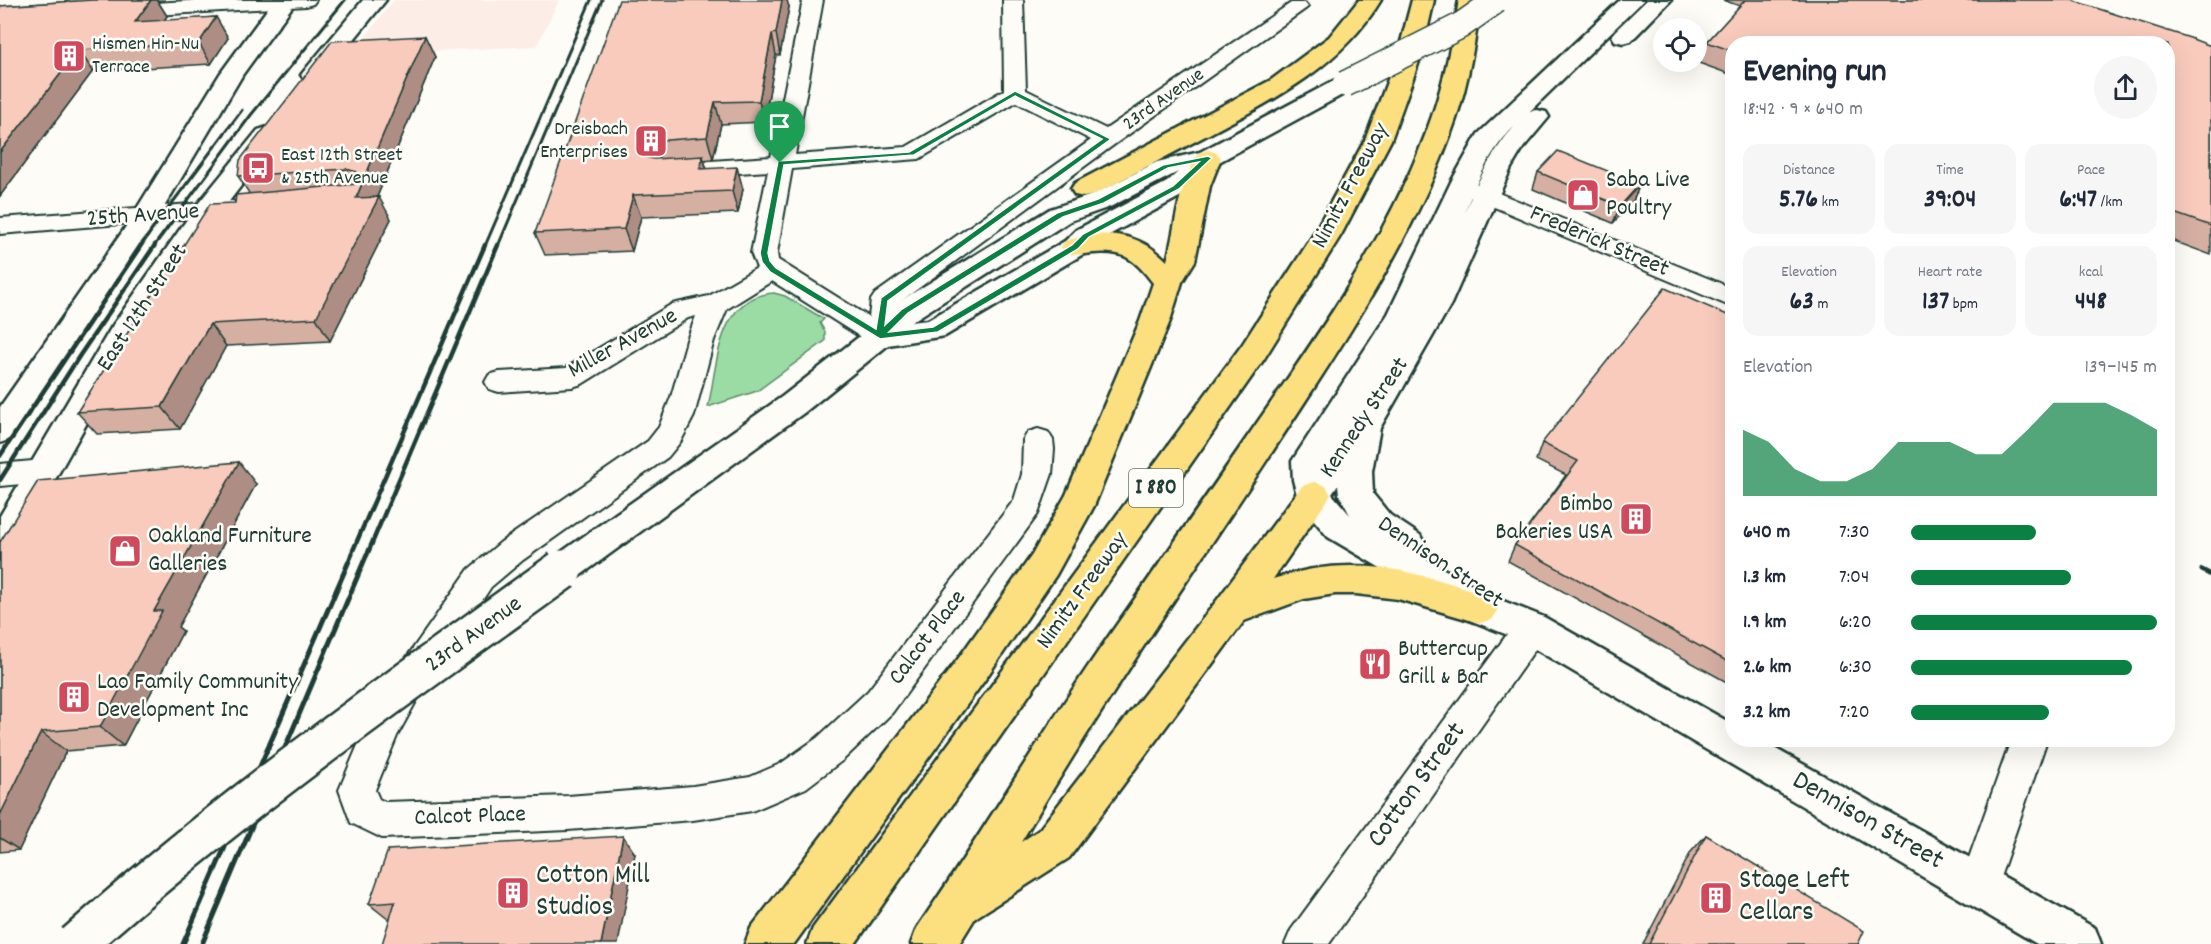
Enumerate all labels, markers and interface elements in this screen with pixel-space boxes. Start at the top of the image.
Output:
map controls [1653,18,1707,72]
button: locate [1653,18,1707,72]
place label: Hismen Hin-Nu Terrace [92,31,199,82]
building icon: Hismen Hin-Nu Terrace [51,38,87,74]
text: Evening run [1743,50,1887,97]
button: share [2094,56,2157,119]
street label: 23rd Avenue [1118,62,1211,138]
text: 18:42 · 9 × 640 m [1743,96,1863,124]
pin [754,101,805,163]
icon: arrive [763,110,796,143]
place label: Dreisbach Enterprises [540,116,628,167]
street label: Nimitz Freeway [1304,116,1399,255]
building icon: Dreisbach Enterprises [633,123,669,159]
place label: East 12th Street & 25th Avenue [281,142,403,193]
bus stop icon: East 12th Street & 25th Avenue [240,150,276,186]
text: Distance [1783,159,1835,182]
text: Time [1936,159,1964,182]
text: Pace [2077,159,2105,182]
place label: Saba Live Poultry [1606,164,1690,226]
shop icon: Saba Live Poultry [1565,177,1601,213]
text: 5.76 [1779,182,1818,219]
text: 39:04 [1924,182,1976,219]
text: 6:47 [2059,182,2097,219]
text: km [1818,191,1839,214]
text: /km [2097,191,2123,214]
street label: 25th Avenue [86,195,200,237]
street label: Frederick Street [1524,197,1674,287]
street label: East 12th Street [89,237,197,378]
text: Elevation [1781,261,1837,284]
text: Heart rate [1918,261,1982,284]
text: kcal [2079,261,2103,284]
text: 63 [1790,284,1814,321]
text: 137 [1922,284,1949,321]
text: 448 [2075,284,2107,321]
text: m [1814,293,1828,316]
text: bpm [1949,293,1978,316]
street label: Miller Avenue [562,300,684,388]
street label: Kennedy Street [1312,351,1418,485]
text: Elevation [1743,354,1813,382]
text: 139–145 m [2084,354,2157,382]
road number: I 880 [1129,469,1183,507]
place label: Bimbo Bakeries USA [1495,488,1613,550]
building icon: Bimbo Bakeries USA [1618,501,1654,537]
street label: Dennison Street [1370,508,1510,618]
text: 640 m [1743,519,1790,547]
text: 7:30 [1839,519,1870,547]
place label: Oakland Furniture Galleries [148,520,312,582]
street label: Nimitz Freeway [1029,524,1138,657]
shop icon: Oakland Furniture Galleries [107,533,143,569]
text: 1.3 km [1743,564,1786,592]
text: 7:04 [1839,564,1869,592]
street label: Calcot Place [881,583,975,693]
street label: 23rd Avenue [419,588,529,682]
text: 1.9 km [1743,609,1786,637]
text: 6:20 [1839,609,1872,637]
place label: Buttercup Grill & Bar [1398,633,1488,695]
restaurant icon: Buttercup Grill & Bar [1357,646,1393,682]
text: 2.6 km [1743,654,1791,682]
text: 6:30 [1839,654,1872,682]
place label: Lao Family Community Development Inc [97,666,299,728]
building icon: Lao Family Community Development Inc [56,679,92,715]
text: 3.2 km [1743,699,1790,727]
text: 7:20 [1839,699,1870,727]
street label: Cotton Street [1359,715,1477,857]
street label: Dennison Street [1784,762,1950,882]
street label: Calcot Place [414,798,526,836]
place label: Cotton Mill Studios [536,857,650,929]
place label: Stage Left Cellars [1739,862,1850,934]
building icon: Cotton Mill Studios [495,875,531,911]
building icon: Stage Left Cellars [1698,880,1734,916]

